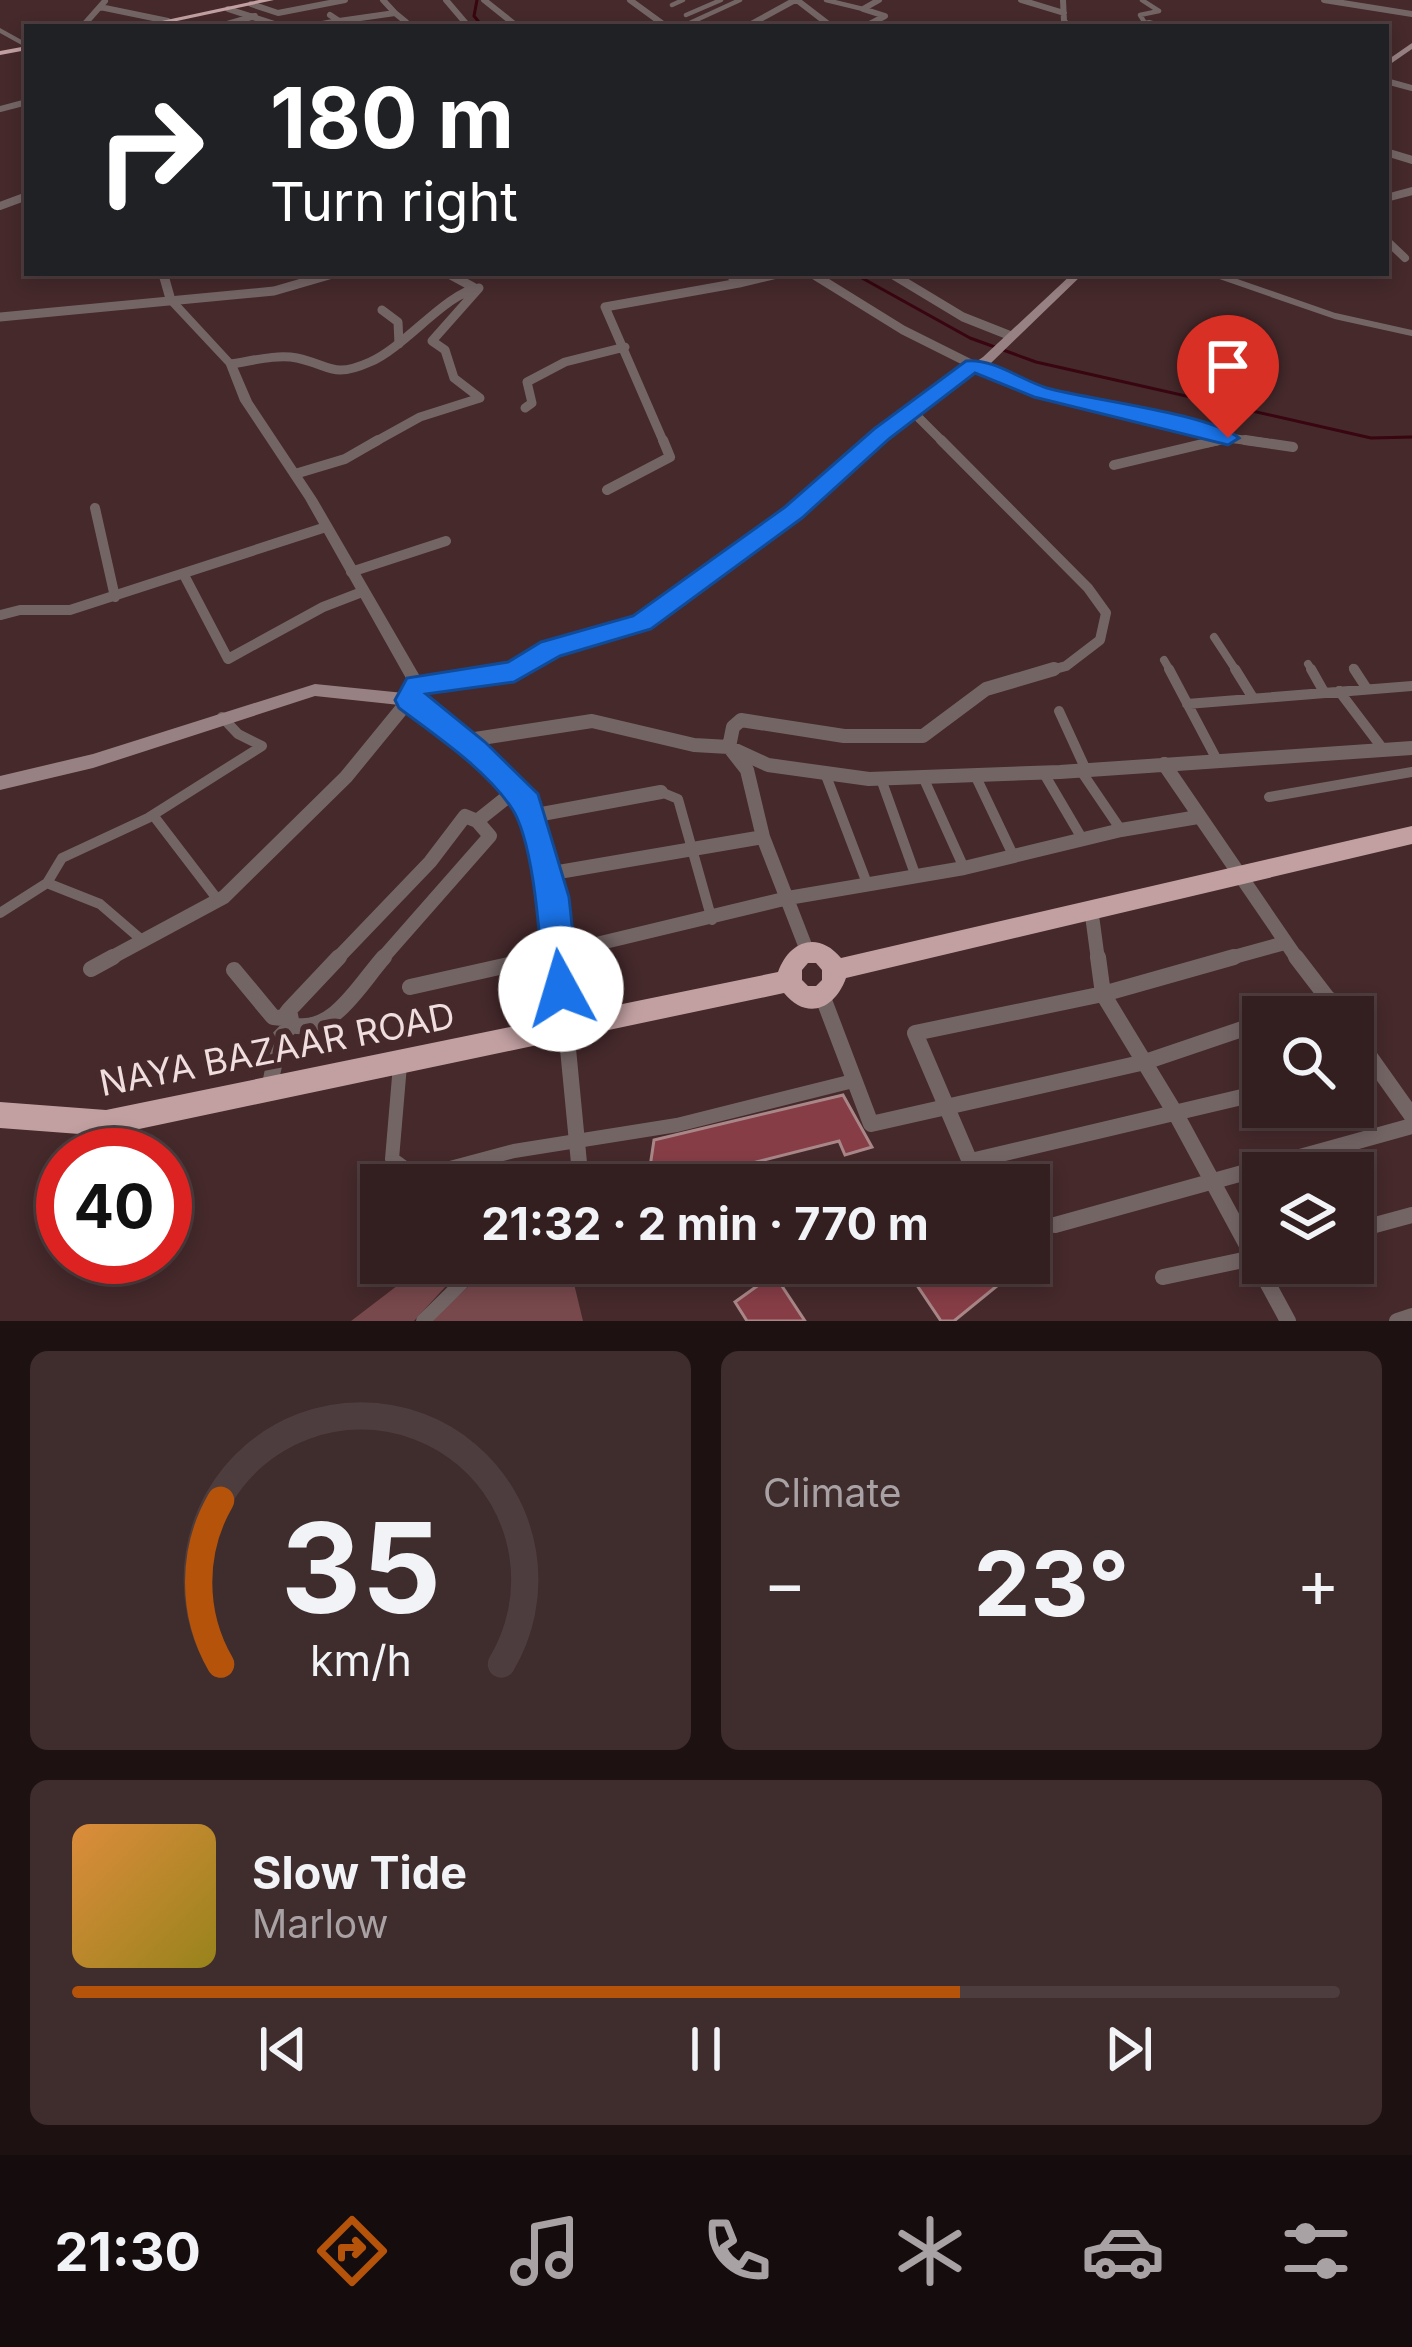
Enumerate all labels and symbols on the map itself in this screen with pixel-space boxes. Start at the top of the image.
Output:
pin [1177,315,1279,438]
position arrow [498,926,624,1052]
street label: NAYA BAZAAR ROAD [96,993,458,1105]
speed limit sign: 40 [36,1128,192,1284]

